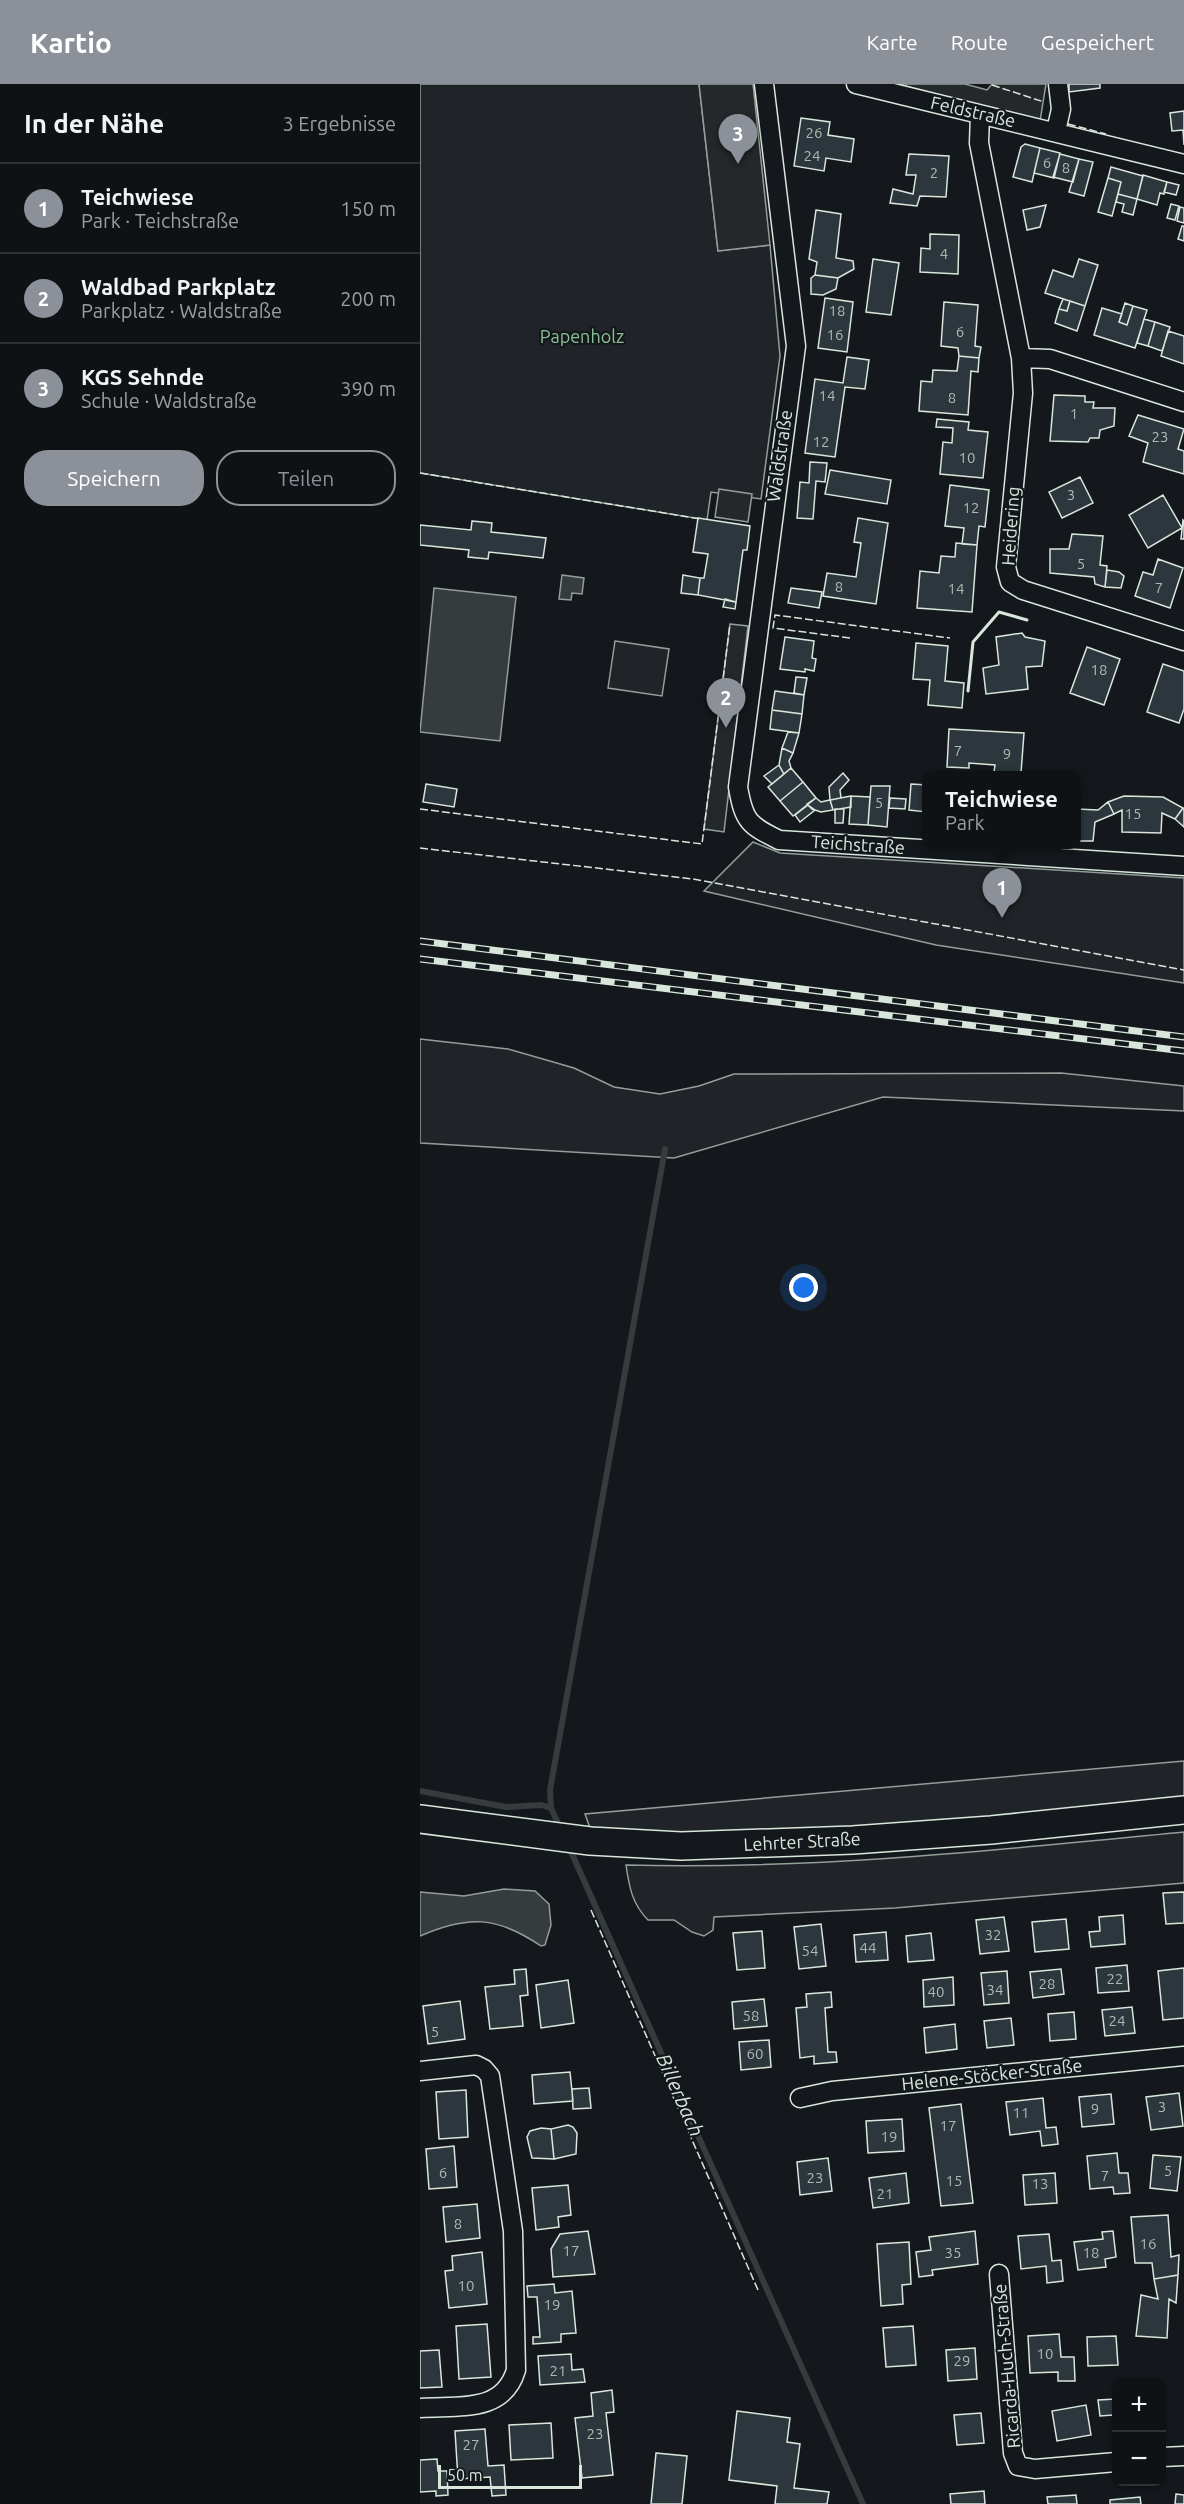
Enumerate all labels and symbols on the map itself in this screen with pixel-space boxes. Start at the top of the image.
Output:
street label: Feldstraße [929,92,1018,130]
pin: 3 [718,115,758,164]
house number: 26 [806,124,822,141]
house number: 24 [804,147,820,164]
house number: 6 [1043,154,1051,171]
house number: 8 [1062,159,1070,176]
house number: 2 [930,164,938,181]
house number: 4 [940,245,948,262]
house number: 18 [829,302,845,319]
house number: 6 [956,323,964,340]
park label: Papenholz [540,326,624,346]
house number: 16 [827,326,843,343]
house number: 14 [819,387,835,404]
house number: 8 [948,389,956,406]
house number: 1 [1070,405,1078,422]
street label: Waldstraße [763,409,795,503]
house number: 23 [1152,428,1168,445]
house number: 12 [813,433,829,450]
house number: 10 [959,449,975,466]
street label: Heidering [997,486,1023,566]
house number: 3 [1067,486,1075,503]
house number: 12 [963,499,979,516]
house number: 5 [1077,555,1085,572]
house number: 8 [835,578,843,595]
house number: 7 [1155,579,1163,596]
house number: 14 [948,580,964,597]
house number: 18 [1091,661,1107,678]
pin: 2 [706,678,746,728]
house number: 7 [954,742,962,759]
house number: 9 [1003,745,1011,762]
house number: 5 [875,794,883,811]
house number: 15 [1125,805,1141,822]
street label: Teichstraße [811,831,906,857]
pin: 1 [982,868,1022,918]
your location [789,1273,818,1302]
street label: Lehrter Straße [743,1828,861,1854]
house number: 32 [985,1926,1001,1943]
house number: 44 [860,1939,876,1956]
house number: 54 [802,1942,818,1959]
house number: 22 [1107,1970,1123,1987]
house number: 28 [1039,1975,1055,1992]
house number: 34 [987,1981,1003,1998]
house number: 40 [928,1983,944,2000]
house number: 58 [743,2007,759,2024]
house number: 24 [1109,2012,1125,2029]
house number: 5 [431,2023,439,2040]
house number: 60 [747,2045,763,2062]
water label: Billerbach [652,2050,709,2140]
street label: Helene-Stöcker-Straße [901,2055,1083,2093]
house number: 3 [1158,2098,1166,2115]
house number: 9 [1091,2100,1099,2117]
house number: 11 [1013,2104,1029,2121]
house number: 17 [940,2117,956,2134]
house number: 19 [881,2128,897,2145]
house number: 5 [1164,2162,1172,2179]
house number: 6 [439,2164,447,2181]
house number: 7 [1101,2167,1109,2184]
house number: 23 [807,2169,823,2186]
house number: 15 [946,2172,962,2189]
house number: 13 [1032,2175,1048,2192]
house number: 21 [877,2185,893,2202]
house number: 8 [454,2215,462,2232]
house number: 16 [1140,2235,1156,2252]
house number: 17 [563,2242,579,2259]
house number: 35 [945,2244,961,2261]
house number: 18 [1083,2244,1099,2261]
house number: 10 [458,2277,474,2294]
street label: Ricarda-Huch-Straße [989,2283,1023,2449]
house number: 19 [544,2296,560,2313]
house number: 10 [1037,2345,1053,2362]
house number: 29 [954,2352,970,2369]
house number: 21 [550,2362,566,2379]
house number: 23 [587,2425,603,2442]
house number: 27 [463,2436,479,2453]
scale bar [438,2462,582,2490]

